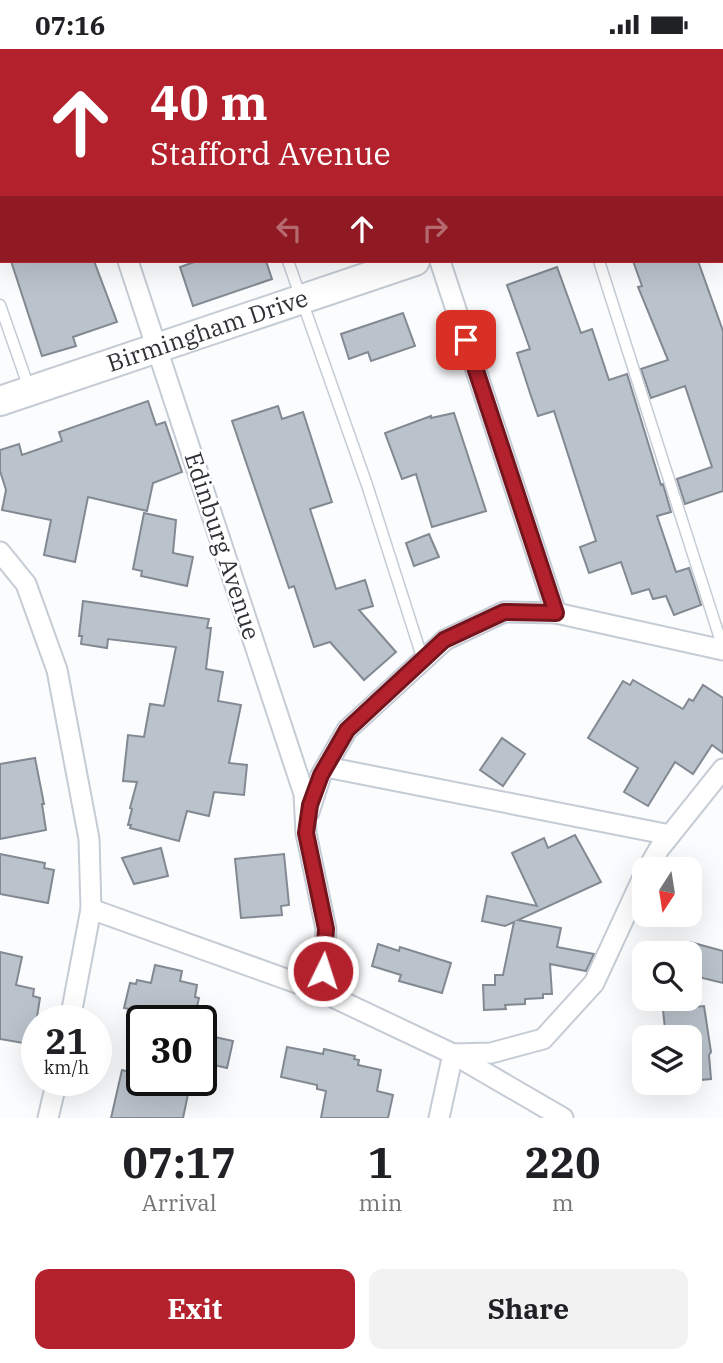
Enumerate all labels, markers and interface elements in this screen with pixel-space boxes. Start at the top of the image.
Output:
text: 07:16 [35,8,105,42]
text: 40 m [150,70,268,133]
icon: ahead [35,77,126,168]
text: Stafford Avenue [150,132,391,174]
icon: left [270,210,308,248]
icon: ahead [343,210,381,248]
icon: right [416,210,454,248]
street label: Birmingham Drive [102,281,312,379]
pin [436,310,496,370]
icon: arrive [447,321,485,359]
street label: Edinburg Avenue [178,448,268,644]
north arrow [632,857,702,927]
map controls [632,857,702,1095]
position arrow [286,934,360,1008]
button: search [632,941,702,1011]
speed limit sign: 30 [126,1005,217,1096]
text: 21 [45,1018,88,1064]
button: layers [632,1025,702,1095]
text: km/h [44,1056,89,1079]
text: 07:17 [122,1135,236,1190]
text: 1 [368,1135,393,1190]
text: 220 [525,1135,600,1190]
text: Arrival [142,1187,217,1217]
text: min [359,1187,402,1217]
text: m [552,1187,574,1217]
button: Exit [35,1269,355,1349]
button: Share [369,1269,688,1349]

